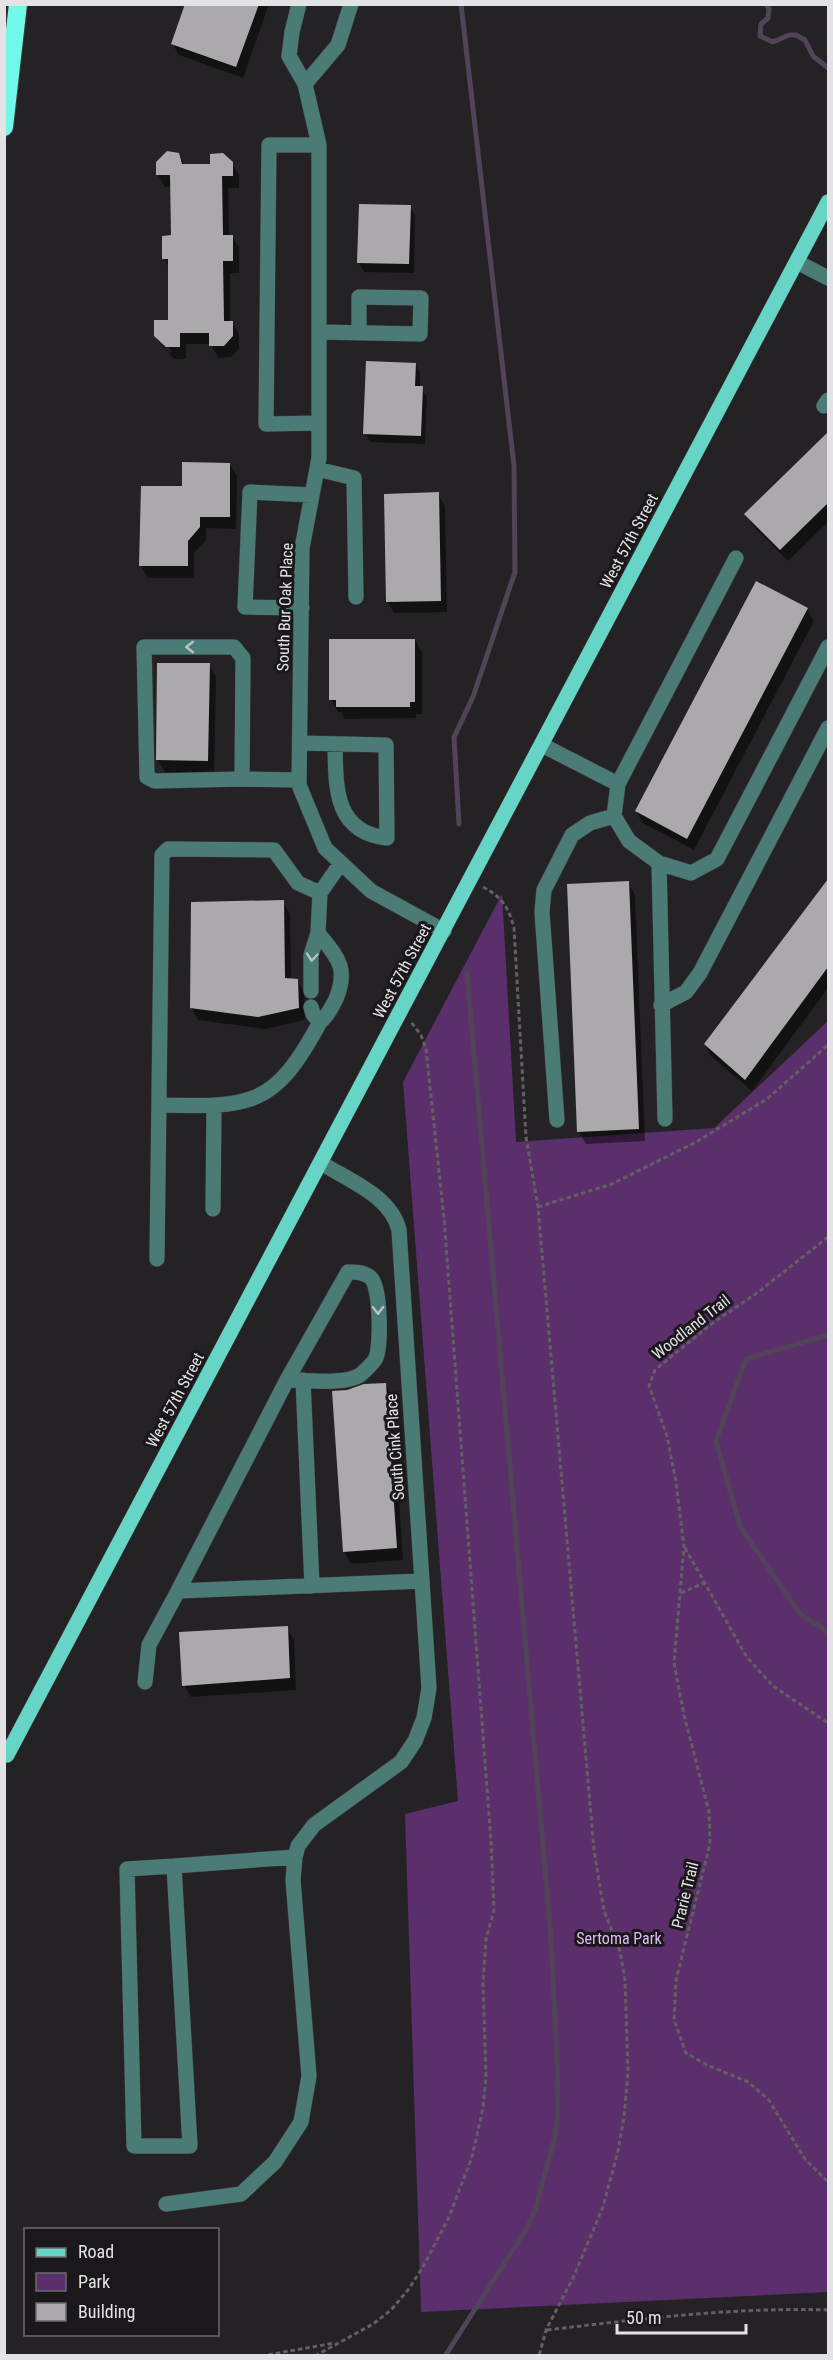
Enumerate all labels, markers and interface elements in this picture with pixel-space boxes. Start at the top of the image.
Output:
street label: West 57th Street [596,490,662,592]
street label: South Bur Oak Place [273,542,297,672]
one-way arrow [185,641,194,653]
street label: West 57th Street [369,920,435,1022]
one-way arrow [306,952,319,961]
street label: Woodland Trail [648,1291,734,1363]
one-way arrow [372,1305,384,1314]
street label: West 57th Street [142,1349,208,1451]
street label: South Cink Place [382,1393,408,1501]
street label: Prarie Trail [668,1860,702,1930]
park label: Sertoma Park [576,1929,663,1948]
legend [24,2228,219,2336]
text: Road [78,2241,114,2262]
text: Park [78,2271,110,2292]
scale bar [617,2297,746,2335]
text: Building [78,2301,135,2322]
text: 50 m [626,2307,661,2328]

